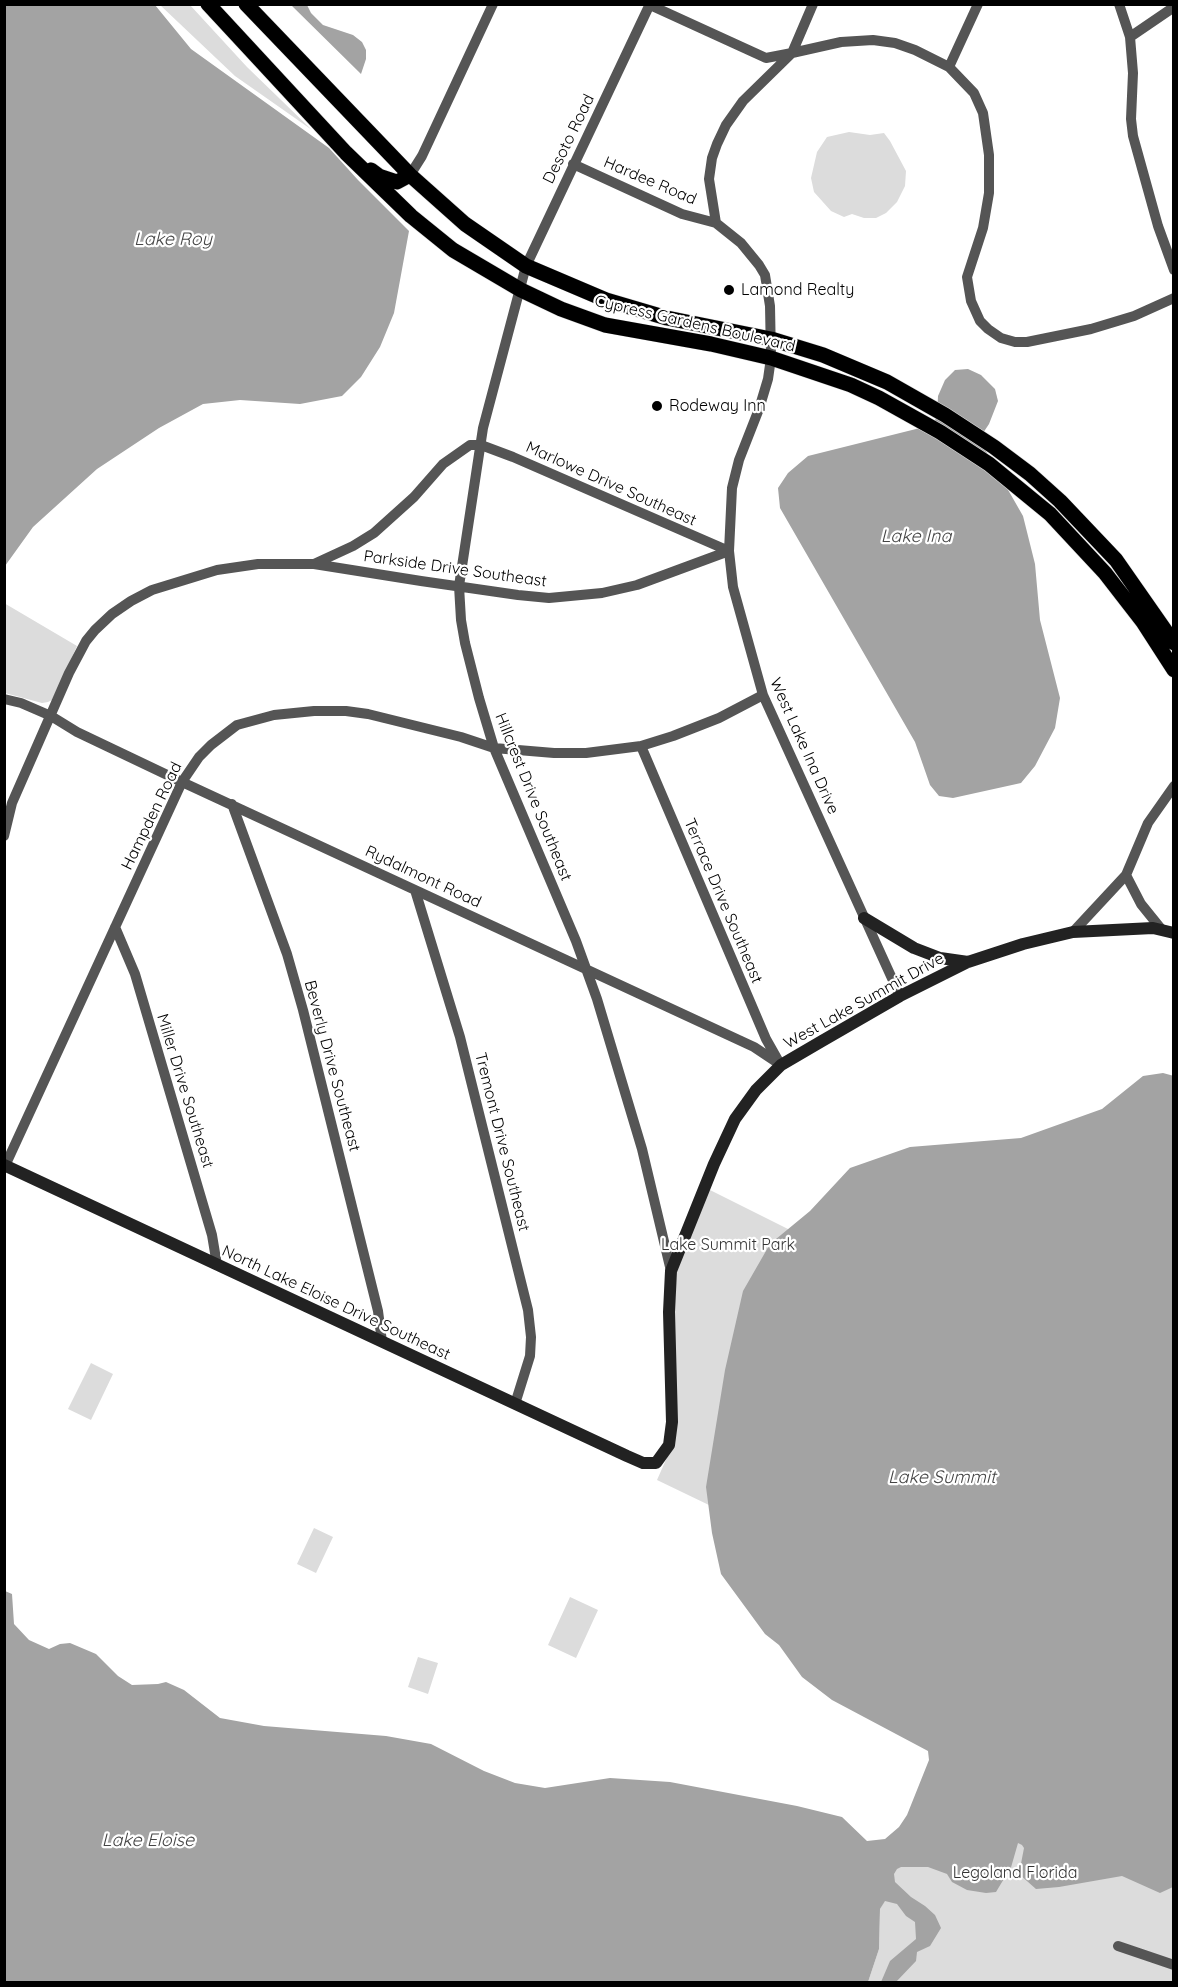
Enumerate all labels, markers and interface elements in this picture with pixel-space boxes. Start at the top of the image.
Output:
street label: Desoto Road [539,91,599,187]
street label: Hardee Road [601,153,699,209]
water label: Lake Roy [134,229,212,251]
place label: Lamond Realty [741,280,854,300]
marker: Lamond Realty [722,283,736,297]
street label: Cypress Gardens Boulevard [593,292,797,356]
place label: Rodeway Inn [669,396,766,416]
marker: Rodeway Inn [650,399,664,413]
street label: Marlowe Drive Southeast [523,438,699,530]
water label: Lake Ina [881,526,951,548]
street label: Parkside Drive Southeast [362,547,548,591]
street label: West Lake Ina Drive [765,675,843,817]
street label: Hillcrest Drive Southeast [490,710,576,884]
street label: Hampden Road [118,759,186,873]
street label: Terrace Drive Southeast [680,816,766,986]
street label: Rydalmont Road [362,842,484,912]
street label: West Lake Summit Drive [780,949,948,1053]
street label: Beverly Drive Southeast [300,978,364,1154]
street label: Miller Drive Southeast [152,1012,218,1170]
street label: Tremont Drive Southeast [470,1051,534,1233]
park label: Lake Summit Park [661,1235,795,1255]
street label: North Lake Eloise Drive Southeast [219,1242,453,1364]
water label: Lake Summit [888,1467,996,1489]
water label: Lake Eloise [102,1830,194,1852]
park label: Legoland Florida [953,1863,1077,1883]

